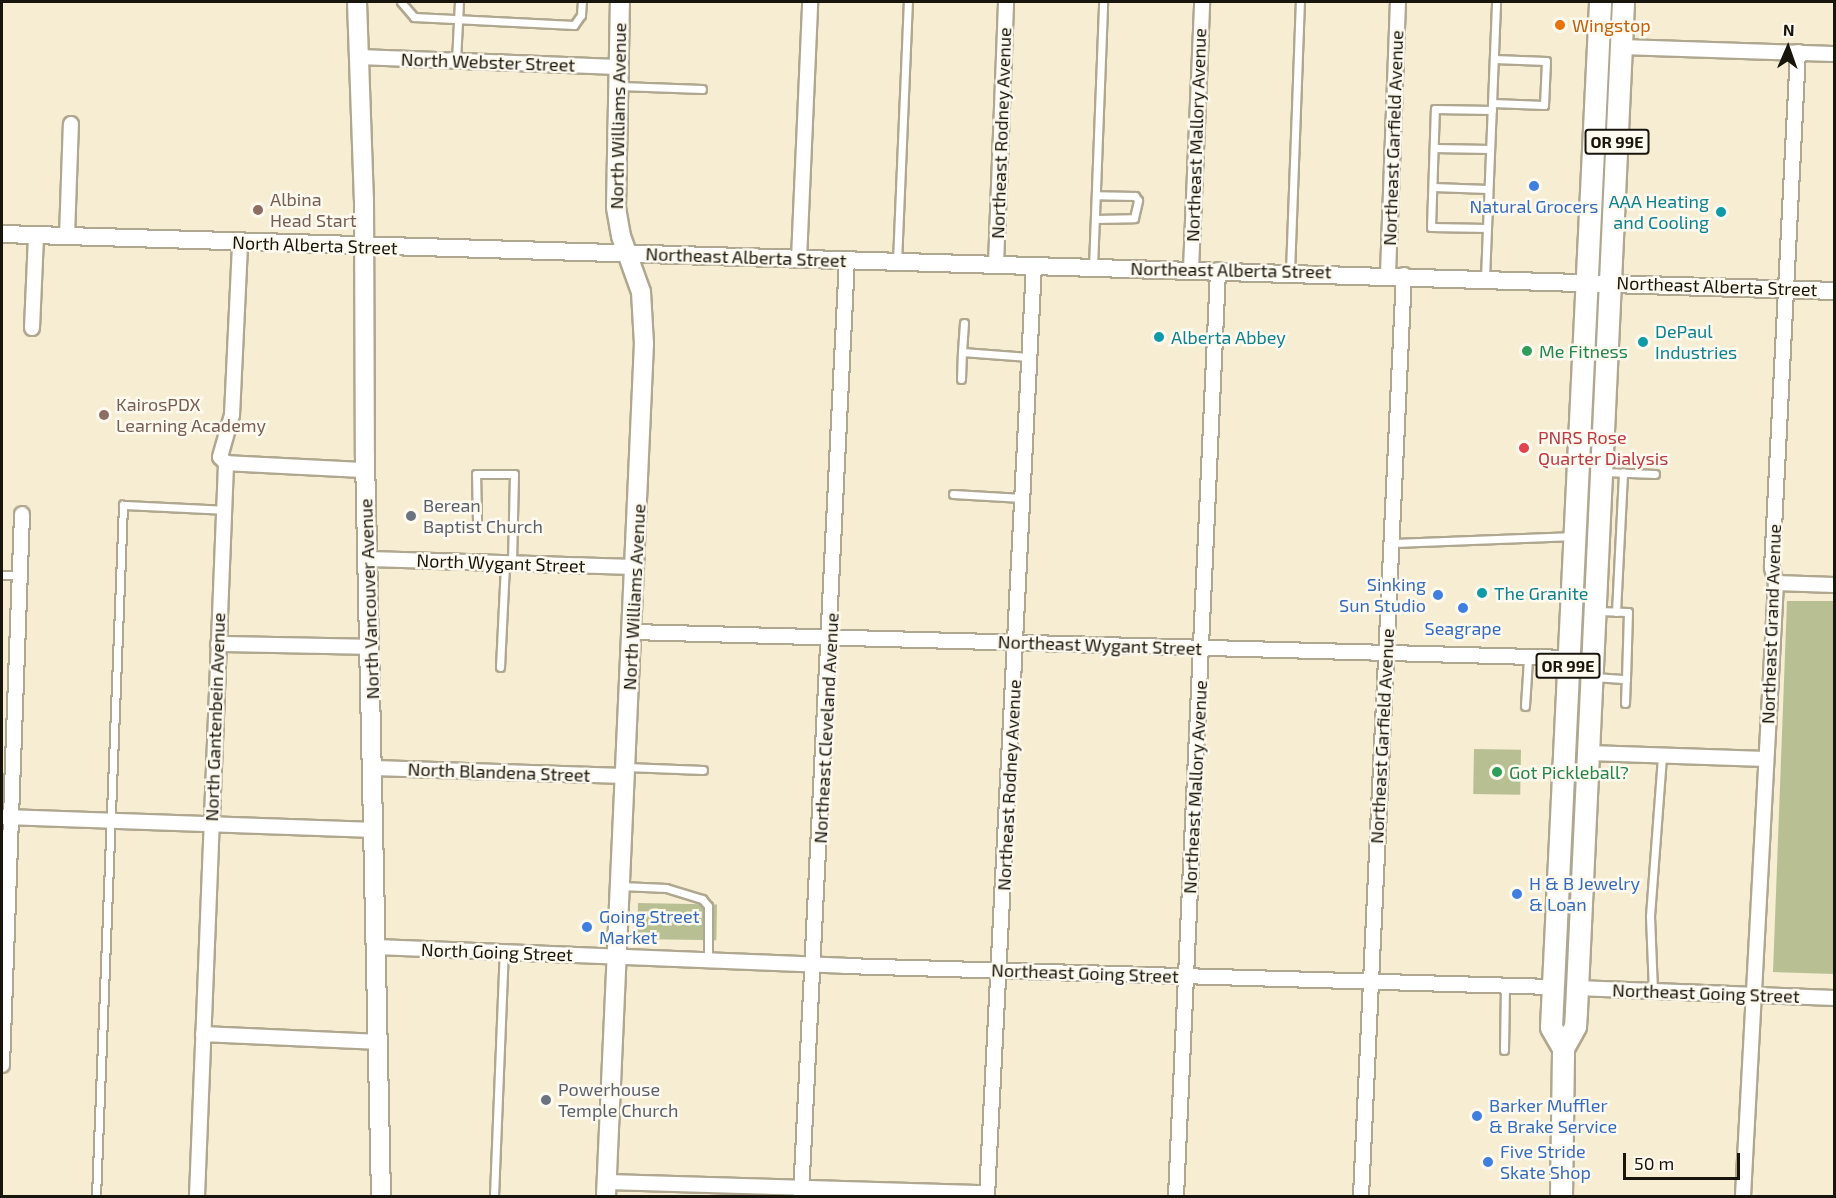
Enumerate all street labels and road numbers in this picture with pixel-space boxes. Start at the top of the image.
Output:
street label: North Williams Avenue [606,22,630,210]
street label: Northeast Rodney Avenue [986,26,1016,240]
street label: Northeast Mallory Avenue [1181,27,1211,243]
street label: Northeast Garfield Avenue [1378,30,1408,246]
street label: North Webster Street [400,48,576,76]
road number: OR 99E [1584,129,1650,155]
street label: North Alberta Street [232,231,398,259]
street label: Northeast Alberta Street [645,243,847,271]
street label: Northeast Alberta Street [1130,257,1332,283]
street label: Northeast Alberta Street [1616,272,1818,300]
street label: North Vancouver Avenue [355,498,383,700]
street label: North Williams Avenue [618,503,650,691]
street label: Northeast Grand Avenue [1757,523,1785,725]
street label: North Wygant Street [416,549,586,577]
street label: North Gantenbein Avenue [201,612,229,822]
street label: Northeast Cleveland Avenue [809,612,843,844]
street label: Northeast Garfield Avenue [1366,628,1398,844]
street label: Northeast Wygant Street [997,631,1203,659]
road number: OR 99E [1535,653,1601,679]
street label: Northeast Rodney Avenue [993,678,1025,892]
street label: Northeast Mallory Avenue [1179,679,1211,895]
street label: North Blandena Street [407,758,591,786]
street label: North Going Street [421,939,573,965]
street label: Northeast Going Street [991,959,1179,987]
street label: Northeast Going Street [1612,979,1800,1007]

